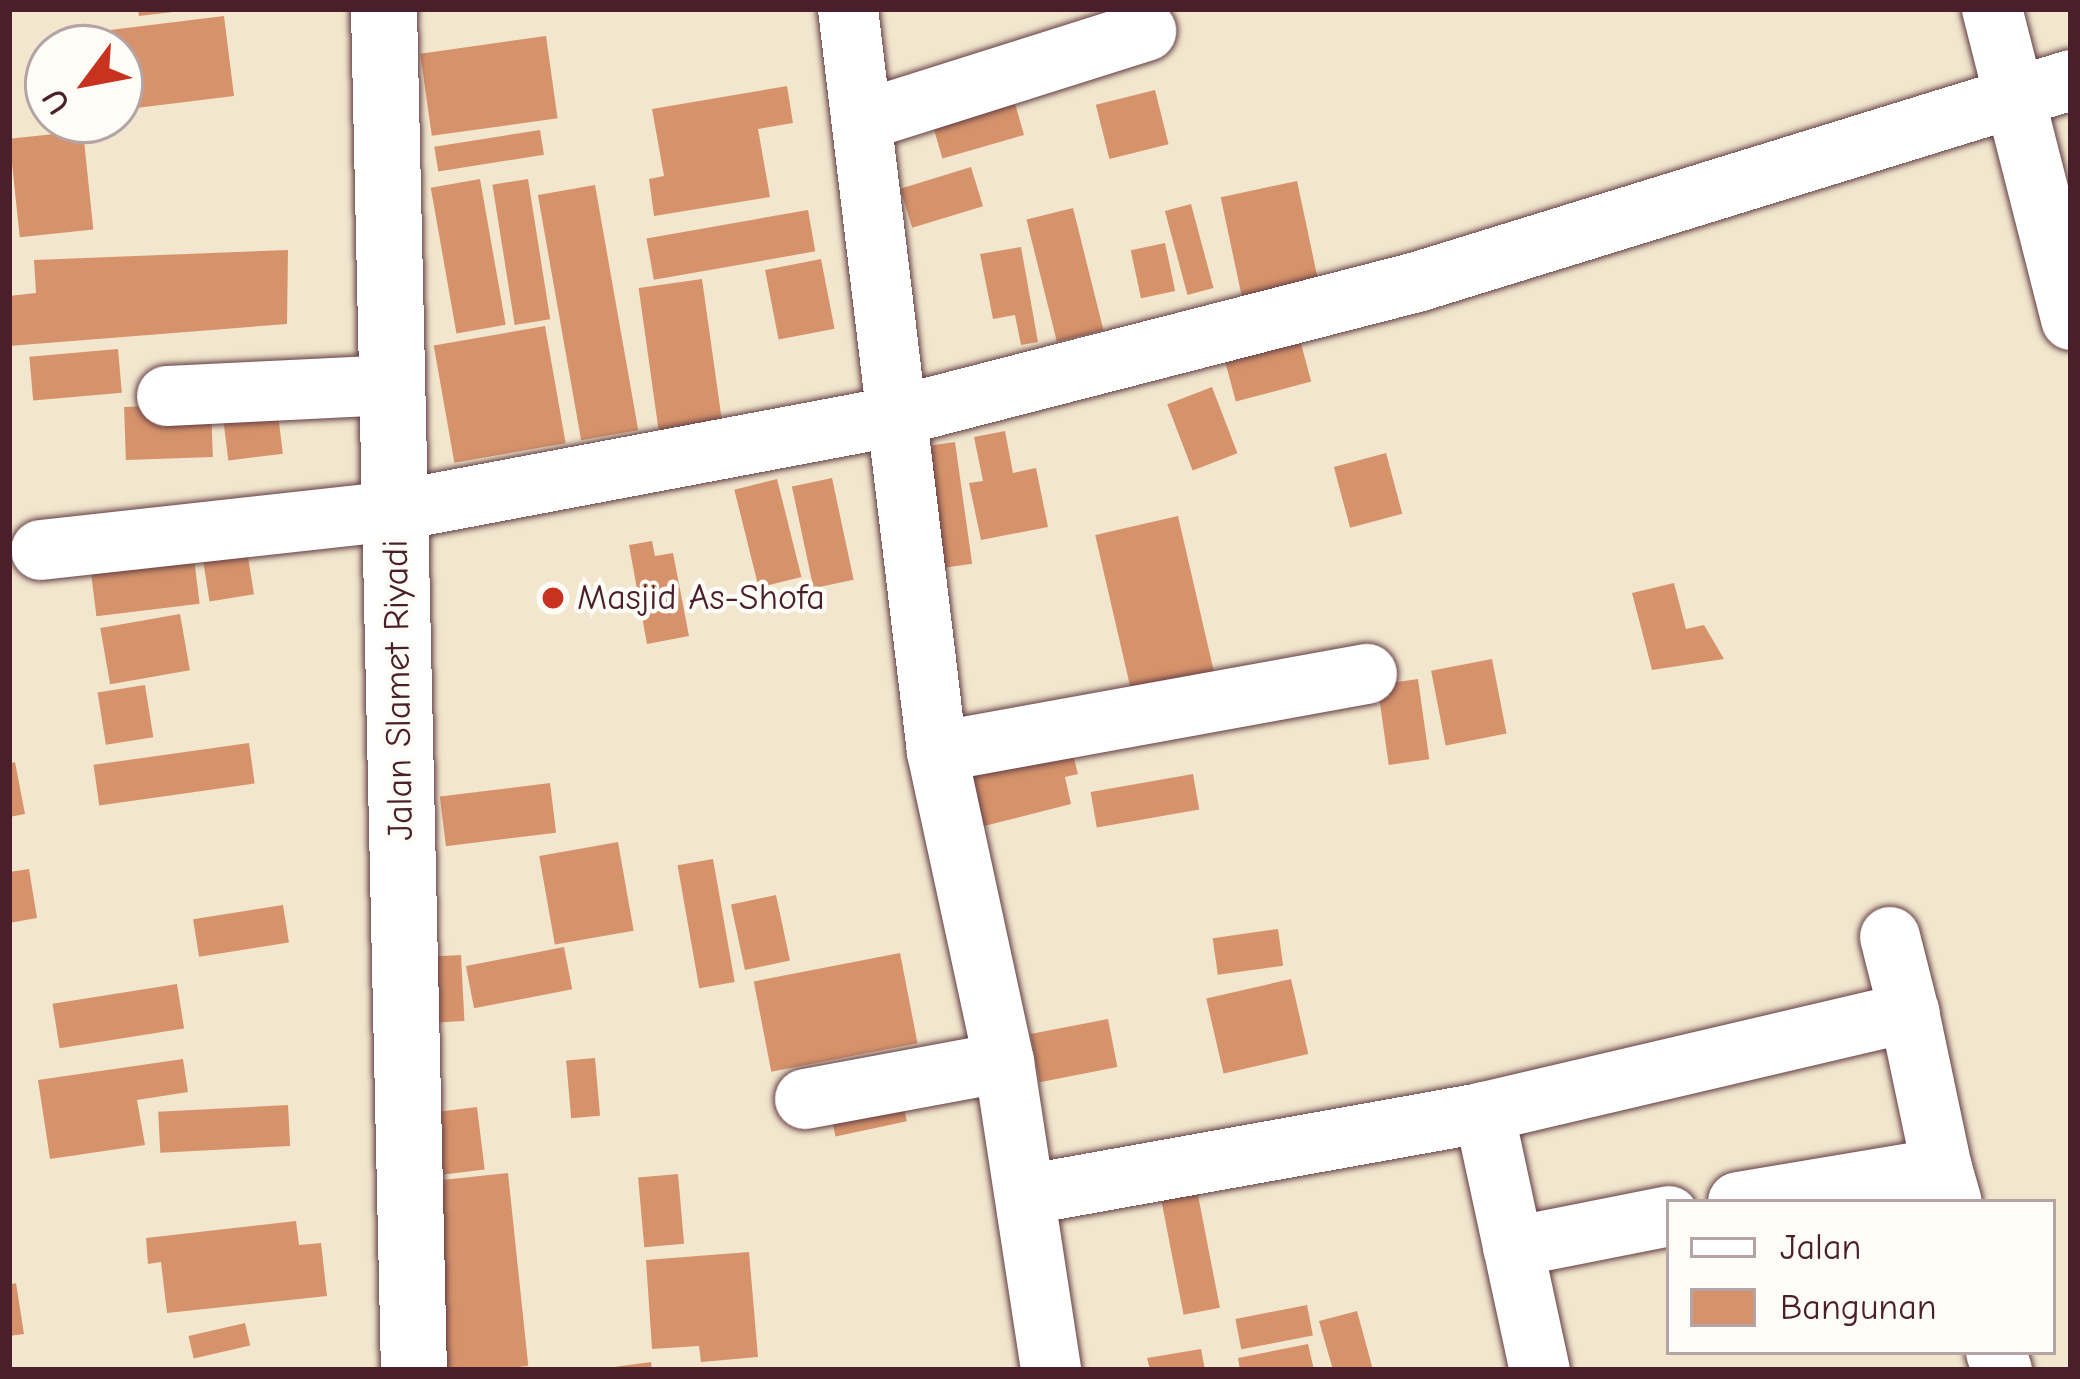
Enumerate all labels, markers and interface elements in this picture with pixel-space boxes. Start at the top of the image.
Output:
north arrow [24,24,144,144]
text: U [34,82,78,121]
street label: Jalan Slamet Riyadi [374,539,422,841]
place label: Masjid As-Shofa [577,576,825,620]
marker: Masjid As-Shofa [540,585,566,611]
legend [1666,1199,2056,1355]
text: Jalan [1780,1227,1861,1268]
text: Bangunan [1780,1287,1937,1328]

